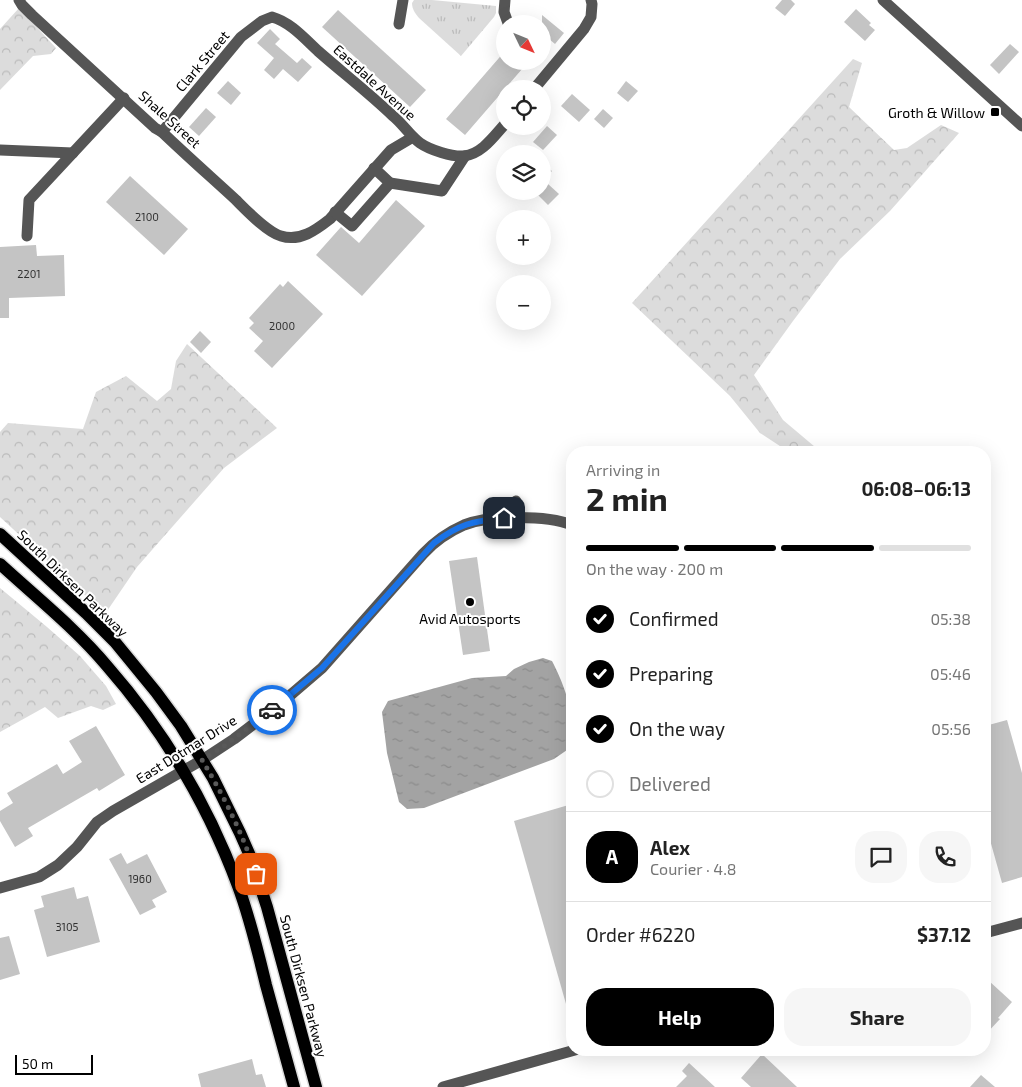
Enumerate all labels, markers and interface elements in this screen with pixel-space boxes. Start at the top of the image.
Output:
north arrow [496,15,551,70]
map controls [496,15,551,330]
street label: Clark Street [172,27,232,95]
street label: Eastdale Avenue [330,41,420,123]
button: locate [496,80,551,135]
street label: Shale Street [136,87,204,151]
place label: Groth & Willow [888,104,985,121]
marker: Groth & Willow [989,106,1001,118]
button: layers [496,145,551,200]
house number: 2100 [135,210,159,223]
button: + [496,210,551,265]
house number: 2201 [17,267,41,280]
button: − [496,275,551,330]
house number: 2000 [269,319,295,332]
text: Arriving in [586,460,660,479]
text: 06:08–06:13 [861,477,971,500]
text: 2 min [586,479,668,517]
pin [483,497,525,539]
icon: home [490,504,518,532]
street label: South Dirksen Parkway [14,526,132,641]
text: On the way · 200 m [586,559,723,578]
marker: Avid Autosports [464,596,476,608]
icon: check [586,605,614,633]
text: Confirmed [629,607,719,630]
text: 05:38 [930,609,971,628]
place label: Avid Autosports [419,610,521,627]
icon: check [586,660,614,688]
text: Preparing [629,662,713,685]
text: 05:46 [930,664,971,683]
courier [247,685,297,735]
icon: car [258,696,286,724]
street label: East Dotmar Drive [133,711,239,787]
icon: check [586,715,614,743]
text: On the way [629,717,725,740]
text: 05:56 [931,719,971,738]
text: Delivered [629,772,711,795]
button: chat [855,831,907,883]
button: phone [919,831,971,883]
text: Alex [650,836,690,859]
text: A [606,845,618,868]
pin [235,853,277,895]
text: Courier · 4.8 [650,859,737,878]
icon: bag [242,860,270,888]
house number: 1960 [128,872,152,885]
street label: South Dirksen Parkway [277,913,331,1060]
house number: 3105 [55,920,79,933]
text: Order #6220 [586,923,695,946]
text: $37.12 [917,923,971,946]
button: Help [586,988,774,1046]
button: Share [784,988,971,1046]
scale bar [15,1052,92,1075]
text: 50 m [22,1055,53,1072]

